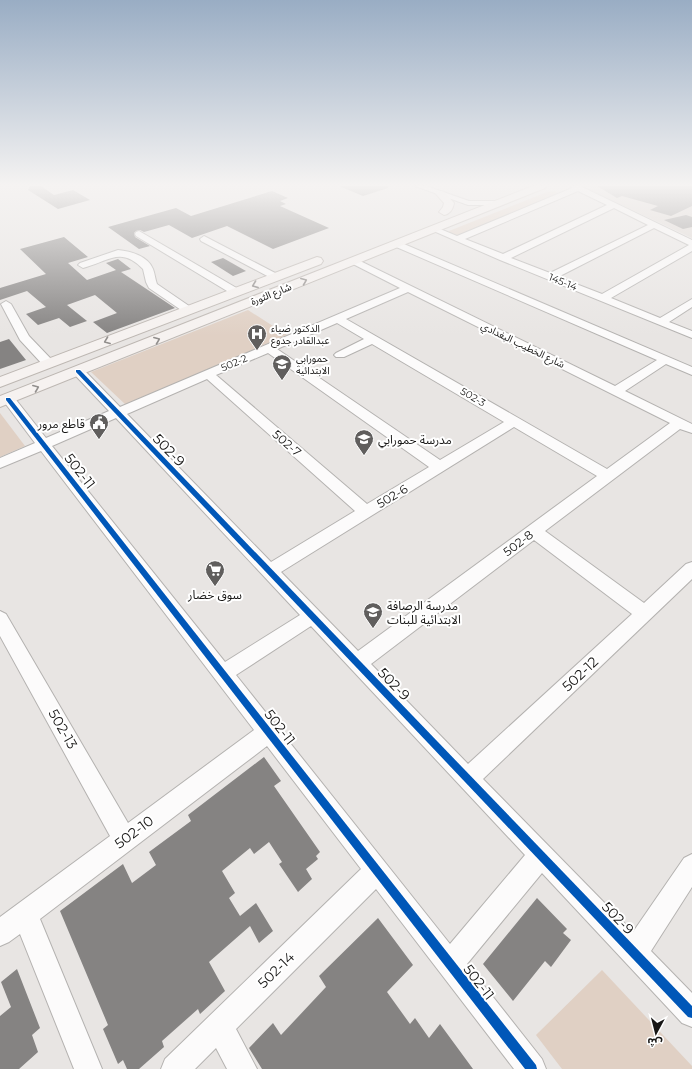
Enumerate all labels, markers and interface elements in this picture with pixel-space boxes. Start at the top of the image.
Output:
street label: 145-14 [547,270,580,294]
one-way arrow [299,278,307,286]
street label: شارع الثورة [249,280,294,309]
one-way arrow [251,280,258,288]
street label: شارع الخطيب البغدادي [478,319,567,372]
place label: الدكتور ضياء عبدالقادر جدوع [271,322,329,348]
hospital icon: الدكتور ضياء عبدالقادر جدوع [246,323,268,351]
one-way arrow [103,336,110,344]
one-way arrow [153,336,160,344]
street label: 502-2 [219,352,249,374]
place label: حمورابي الابتدائية [296,352,330,377]
school or university icon: حمورابي الابتدائية [271,353,293,381]
one-way arrow [32,385,40,393]
street label: 502-3 [458,385,488,410]
public building icon: قاطع مرور [88,412,110,440]
place label: قاطع مرور [37,416,85,433]
street label: 502-7 [270,427,304,459]
school or university icon: مدرسة حمورابي [353,428,375,456]
street label: 502-9 [149,430,189,470]
place label: مدرسة حمورابي [378,432,452,449]
street label: 502-11 [61,450,99,492]
street label: 502-6 [374,481,410,511]
street label: 502-8 [500,527,536,559]
supermarket icon: سوق خضار [204,559,226,587]
place label: سوق خضار [187,587,242,602]
place label: مدرسة الرصافة الابتدائية للبنات [387,598,461,627]
school or university icon: مدرسة الرصافة الابتدائية للبنات [362,601,384,629]
street label: 502-12 [558,653,602,695]
street label: 502-9 [374,664,414,704]
street label: 502-13 [44,706,82,752]
street label: 502-11 [261,706,299,748]
street label: 502-10 [111,811,157,853]
street label: 502-9 [598,898,638,938]
street label: 502-14 [254,948,299,992]
street label: 502-11 [460,961,498,1003]
north arrow [636,1013,676,1053]
text: ش [646,1035,663,1051]

